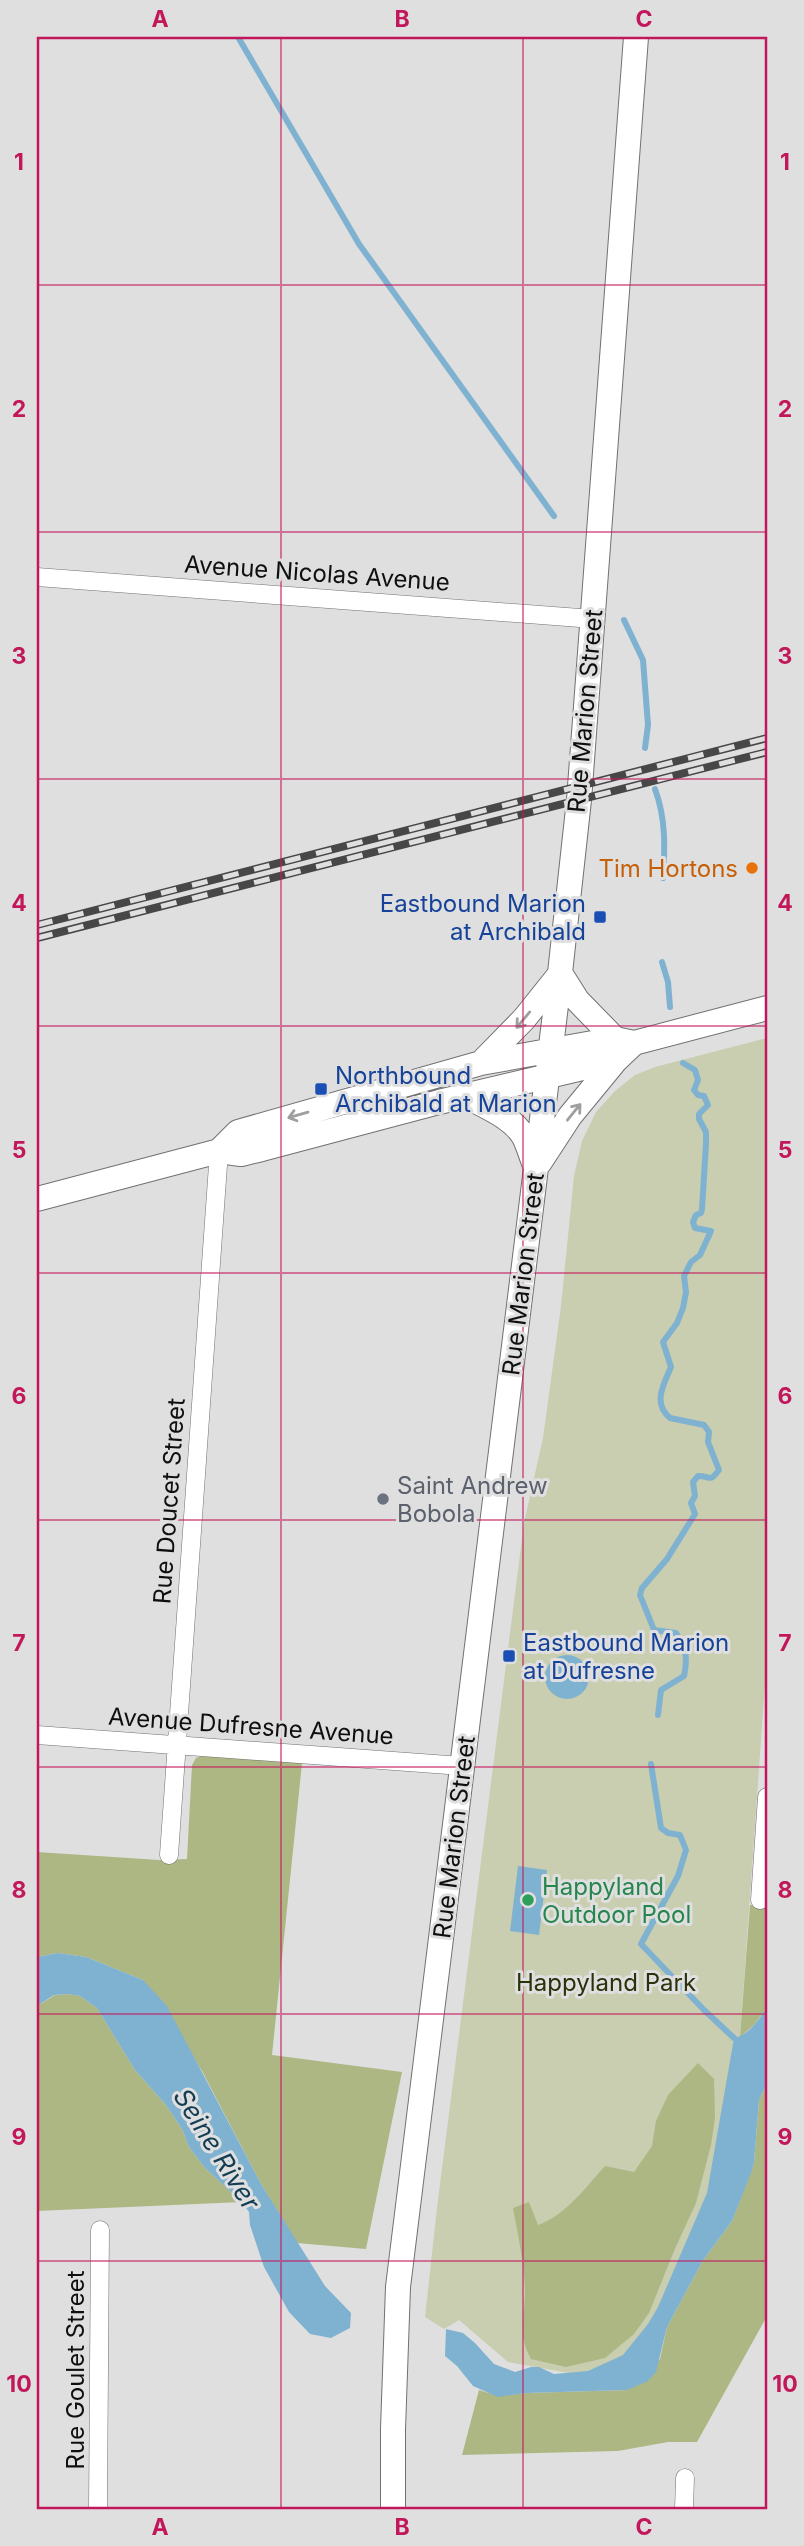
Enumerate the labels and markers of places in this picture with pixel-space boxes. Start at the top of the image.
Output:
place label: Tim Hortons [598,854,738,883]
marker: Tim Hortons [744,860,760,876]
place label: Eastbound Marion at Archibald [380,889,586,946]
marker: Eastbound Marion at Archibald [592,909,608,925]
place label: Northbound Archibald at Marion [335,1061,557,1118]
marker: Northbound Archibald at Marion [313,1081,329,1097]
place label: Saint Andrew Bobola [397,1471,548,1528]
marker: Saint Andrew Bobola [375,1491,391,1507]
place label: Eastbound Marion at Dufresne [523,1628,729,1685]
marker: Eastbound Marion at Dufresne [501,1648,517,1664]
place label: Happyland Outdoor Pool [542,1872,691,1929]
marker: Happyland Outdoor Pool [520,1892,536,1908]

